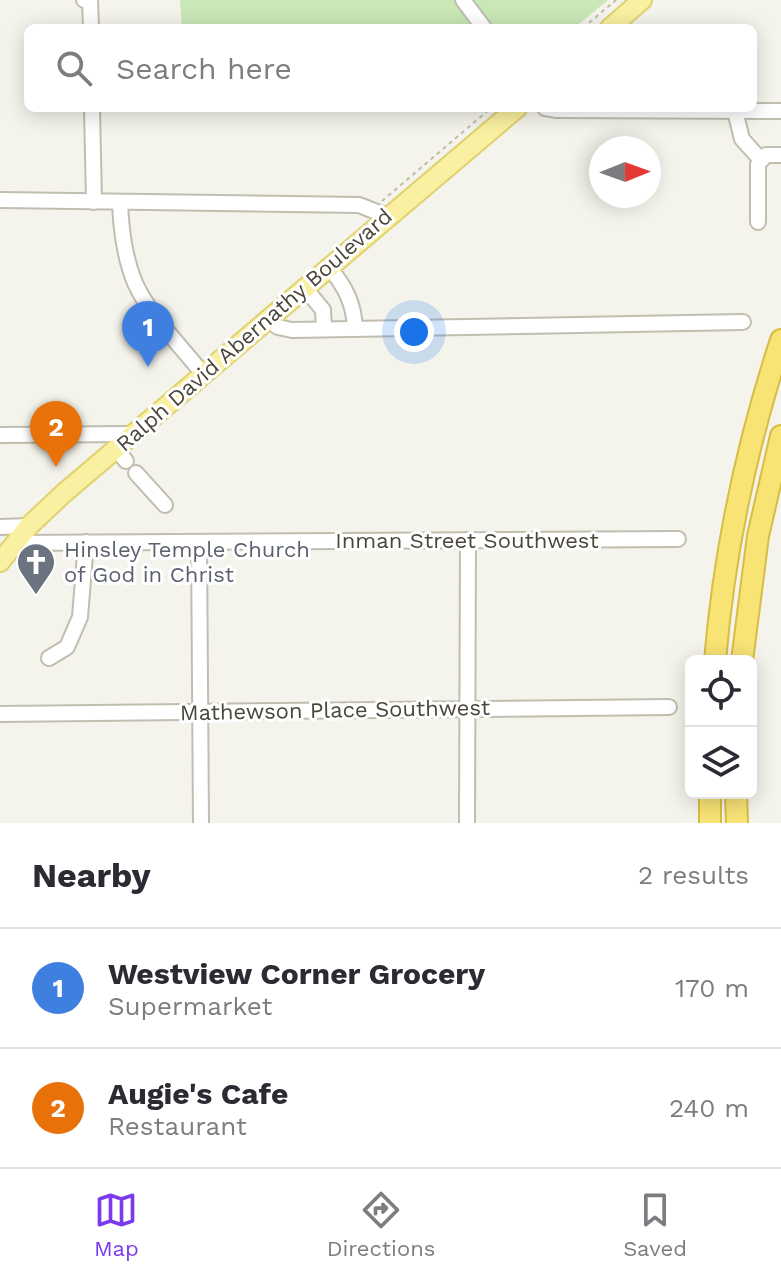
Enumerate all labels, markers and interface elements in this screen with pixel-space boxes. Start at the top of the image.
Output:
search box [24,24,757,112]
icon: search [52,46,96,90]
text: Search here [116,51,292,86]
north arrow [589,136,661,208]
street label: Ralph David Abernathy Boulevard [111,203,397,457]
pin: 1 [122,301,174,367]
your location [394,312,434,352]
pin: 2 [30,401,82,467]
street label: Inman Street Southwest [335,528,599,553]
place label: Hinsley Temple Church of God in Christ [64,537,310,587]
church icon: Hinsley Temple Church of God in Christ [15,541,57,596]
map controls [685,655,757,799]
button: locate [685,655,757,727]
street label: Mathewson Place Southwest [180,695,490,725]
button: layers [685,727,757,799]
text: Nearby [32,855,151,895]
text: 2 results [638,860,749,890]
text: Westview Corner Grocery [108,956,485,991]
text: 1 [52,973,64,1003]
text: 170 m [675,973,749,1003]
text: Supermarket [108,991,272,1021]
text: Augie's Cafe [108,1076,288,1111]
text: 2 [50,1093,66,1123]
text: 240 m [669,1093,749,1123]
text: Restaurant [108,1111,247,1141]
tab: Map [94,1188,139,1261]
tab: Directions [327,1188,435,1261]
tab: Saved [623,1188,687,1261]

